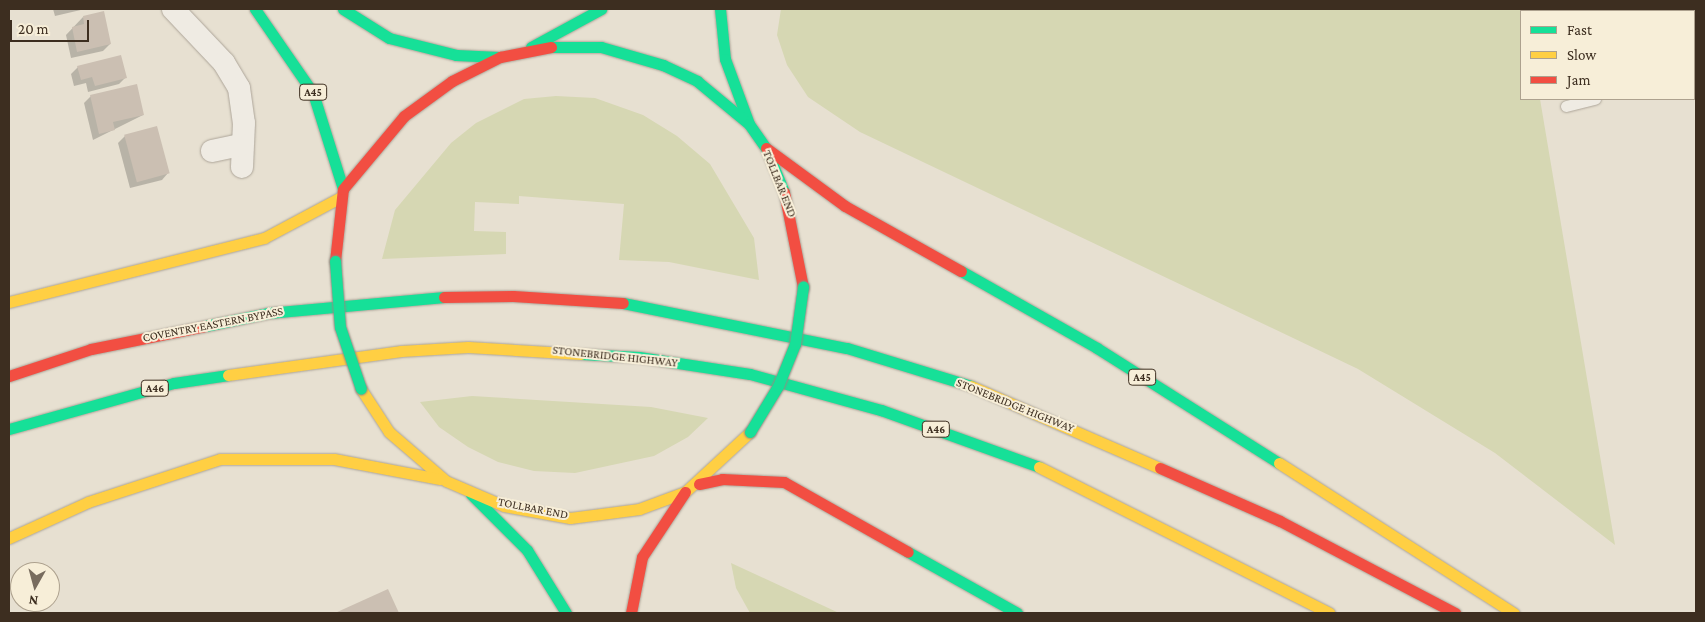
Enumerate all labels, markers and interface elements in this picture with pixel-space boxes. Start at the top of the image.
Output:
scale bar [12,10,91,42]
legend [1520,10,1695,100]
text: 20 m [18,21,49,37]
text: Fast [1567,22,1592,38]
text: Slow [1567,47,1596,63]
text: Jam [1567,72,1590,88]
road number: A45 [298,84,328,100]
street label: TOLLBAR END [759,148,799,220]
street label: COVENTRY EASTERN BYPASS [142,304,284,346]
street label: STONEBRIDGE HIGHWAY [552,343,678,371]
road number: A45 [1127,368,1157,386]
street label: STONEBRIDGE HIGHWAY [954,376,1076,436]
road number: A46 [140,379,170,396]
road number: A46 [921,420,951,438]
street label: TOLLBAR END [497,495,569,523]
north arrow [10,562,60,612]
text: N [28,592,39,609]

